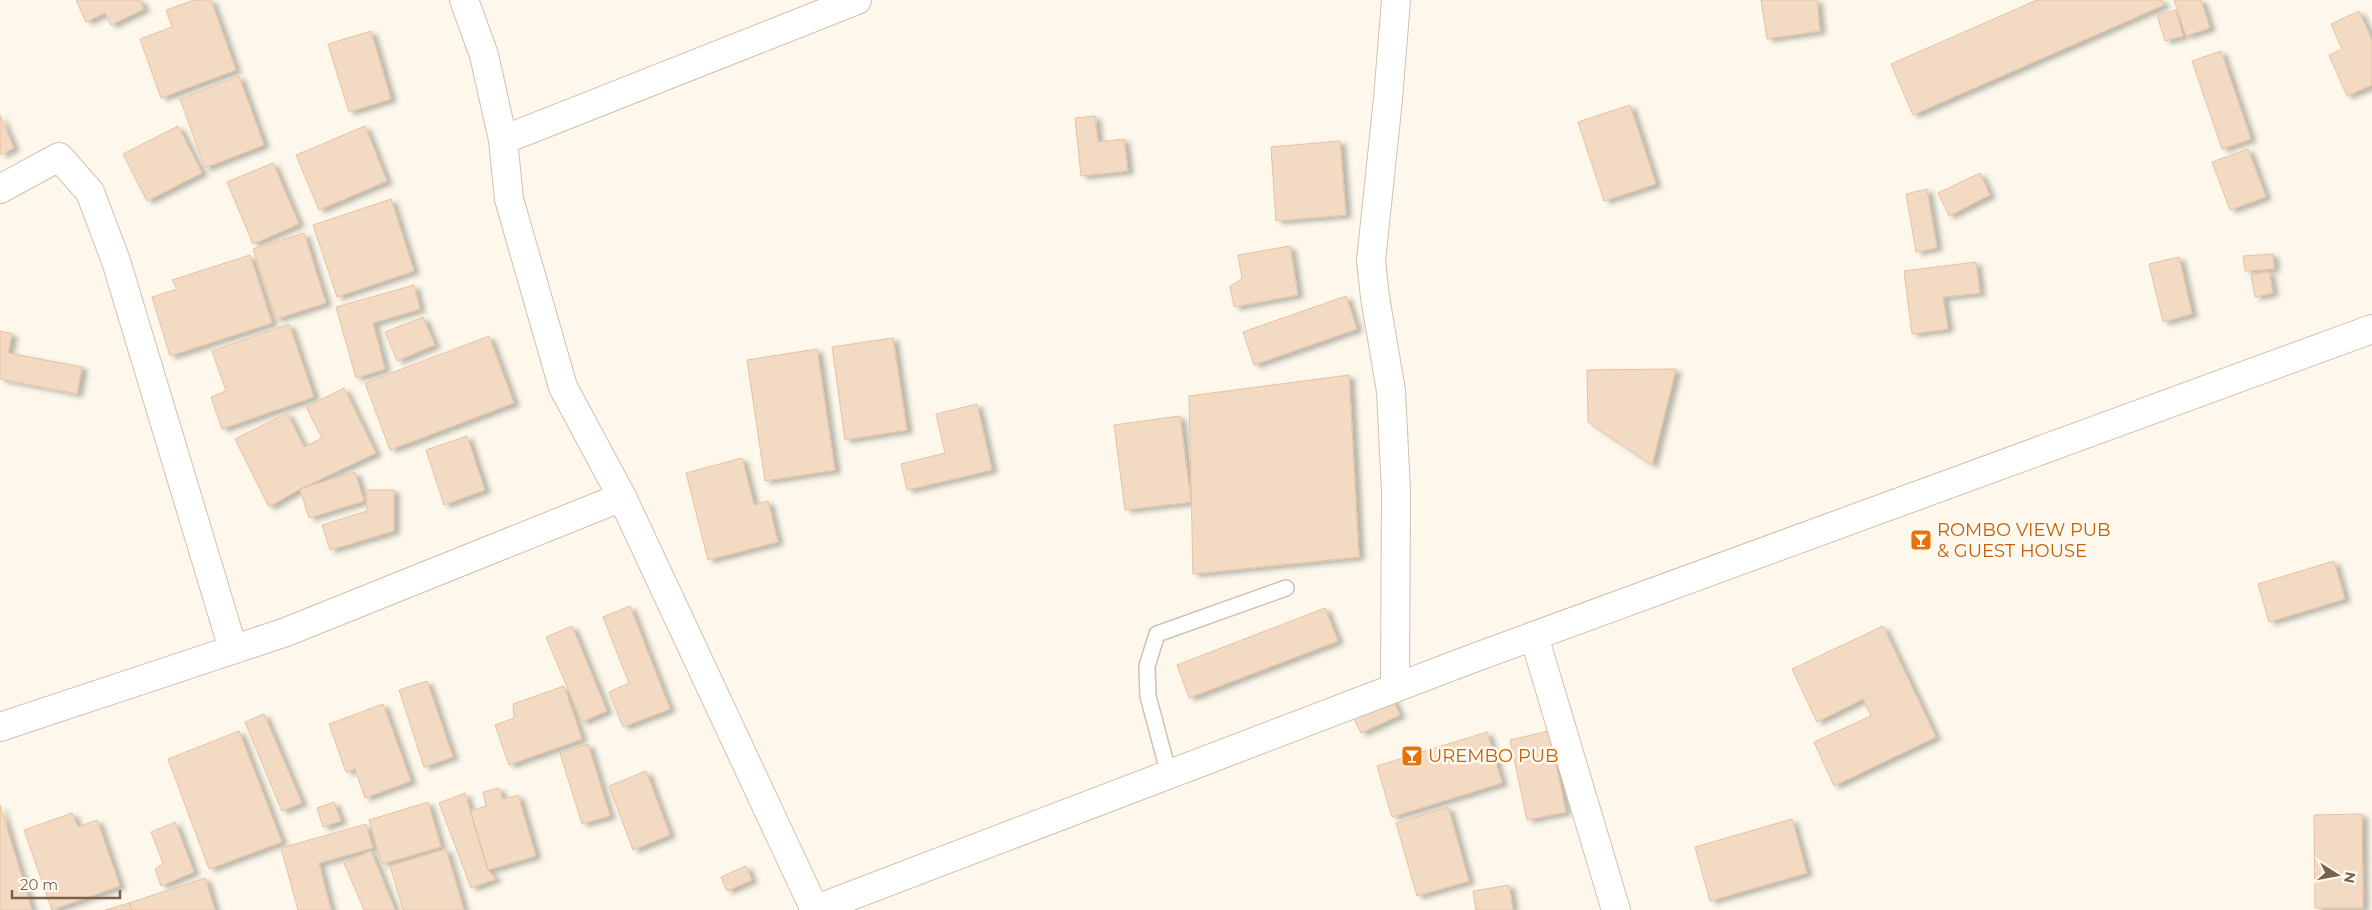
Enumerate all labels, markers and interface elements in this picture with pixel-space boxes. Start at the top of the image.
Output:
place label: ROMBO VIEW PUB & GUEST HOUSE [1937,519,2111,562]
bar icon: ROMBO VIEW PUB & GUEST HOUSE [1909,528,1933,552]
bar icon: UREMBO PUB [1400,744,1424,768]
place label: UREMBO PUB [1428,745,1559,767]
north arrow [2312,850,2362,900]
scale bar [12,868,120,900]
text: N [2340,870,2360,885]
text: 20 m [20,875,58,894]

